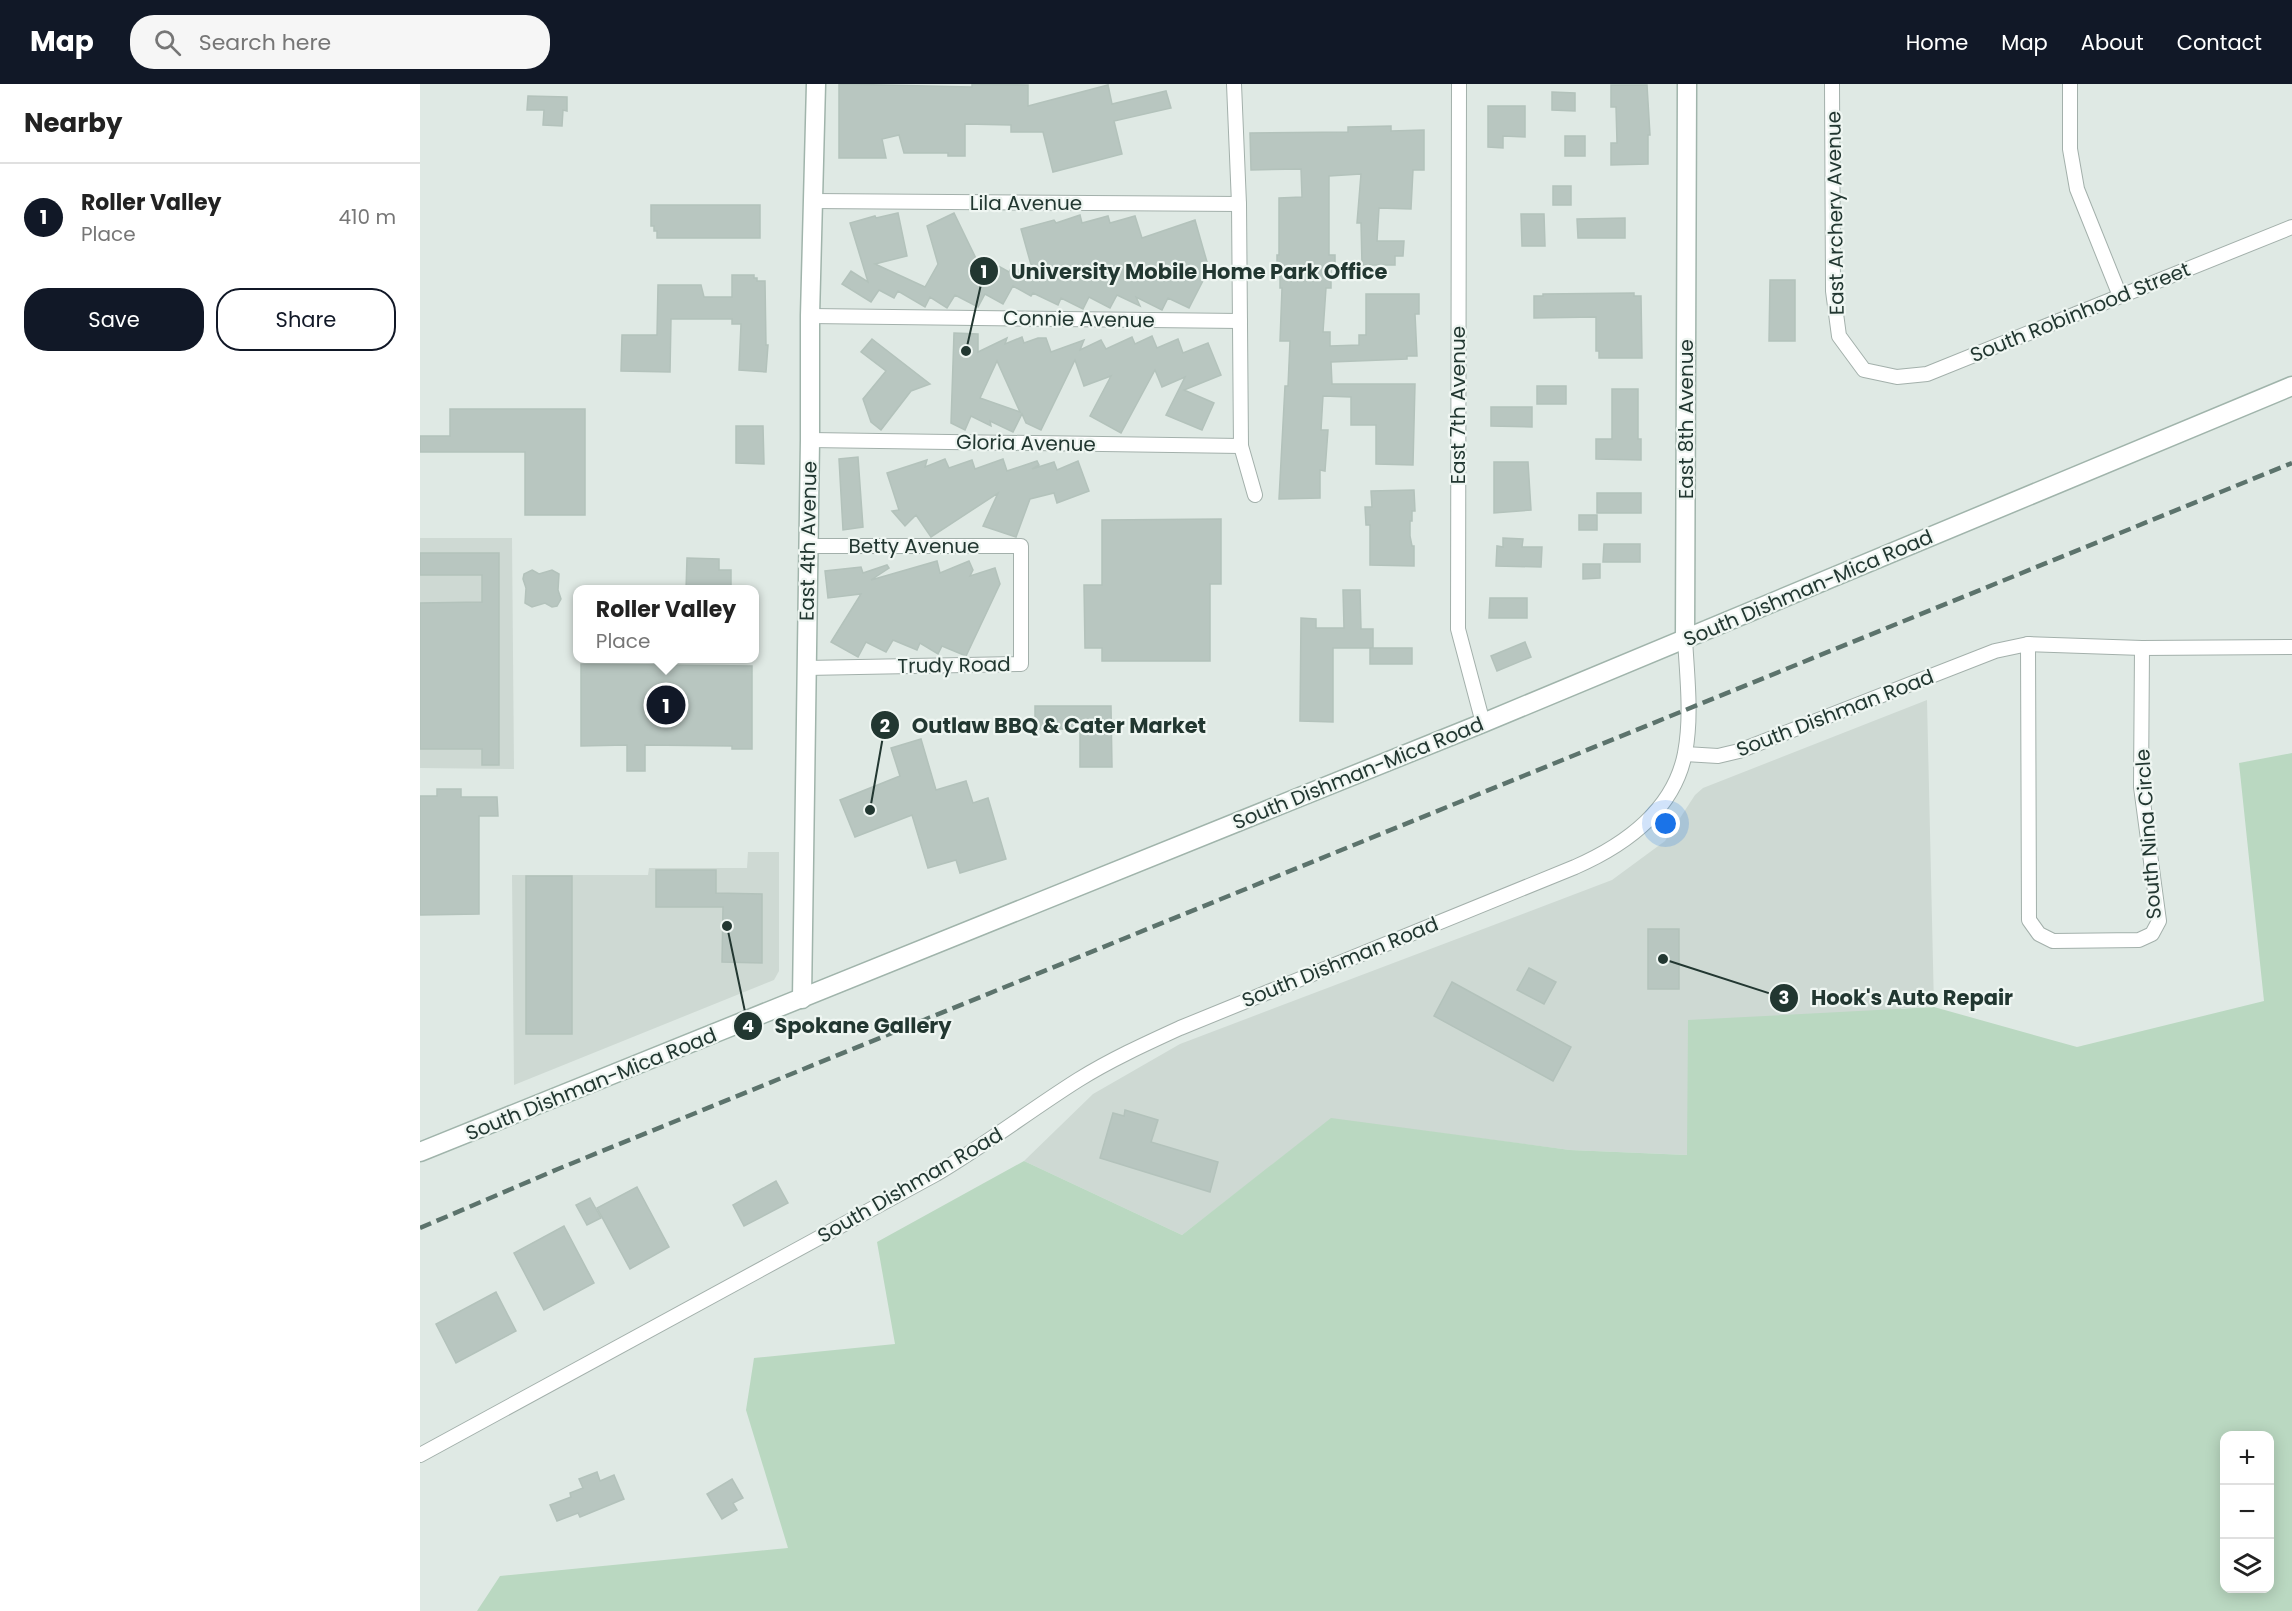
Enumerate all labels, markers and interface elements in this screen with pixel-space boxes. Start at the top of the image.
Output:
search box [130,15,550,69]
text: Map [30,22,94,61]
icon: search [151,26,184,59]
text: Search here [199,27,331,58]
text: Home [1906,28,1968,57]
text: Map [2001,28,2048,57]
text: About [2081,28,2144,57]
text: Contact [2177,28,2262,57]
text: Nearby [24,105,122,141]
street label: East Archery Avenue [1819,111,1851,315]
text: Roller Valley [81,187,221,218]
street label: Lila Avenue [970,189,1082,217]
text: 1 [40,203,47,231]
text: 410 m [339,203,396,231]
text: Place [81,220,136,248]
callout: University Mobile Home Park Office [969,252,1399,291]
street label: South Robinhood Street [1966,255,2194,369]
text: University Mobile Home Park Office [1011,257,1387,286]
text: 1 [981,259,987,284]
button: Save [24,288,204,351]
button: Share [216,288,396,351]
street label: Connie Avenue [1003,304,1155,334]
street label: East 7th Avenue [1444,326,1472,484]
street label: East 8th Avenue [1672,339,1700,499]
street label: Gloria Avenue [956,428,1096,458]
street label: East 4th Avenue [793,461,823,621]
street label: South Dishman-Mica Road [1679,523,1937,653]
street label: Betty Avenue [849,532,979,560]
popup [573,585,759,663]
text: Roller Valley [596,594,736,625]
text: Place [596,627,650,655]
street label: Trudy Road [897,650,1011,680]
street label: South Dishman Road [1732,662,1938,764]
pin: 1 [646,682,686,728]
callout: Outlaw BBQ & Cater Market [870,706,1219,745]
street label: South Dishman-Mica Road [1228,710,1488,836]
text: Outlaw BBQ & Cater Market [912,711,1206,740]
text: 2 [880,713,890,738]
street label: South Nina Circle [2128,748,2168,920]
your location [1651,809,1680,838]
street label: South Dishman Road [1238,910,1442,1014]
callout: Hook's Auto Repair [1769,978,2026,1017]
text: Hook's Auto Repair [1811,983,2013,1012]
text: 3 [1779,985,1789,1010]
callout: Spokane Gallery [733,1006,964,1045]
text: Spokane Gallery [774,1011,952,1040]
text: 4 [742,1013,754,1038]
street label: South Dishman-Mica Road [461,1021,721,1147]
street label: South Dishman Road [812,1121,1008,1249]
map controls [2220,1431,2274,1593]
button: + [2220,1431,2274,1485]
button: − [2220,1485,2274,1539]
button: layers [2220,1539,2274,1593]

